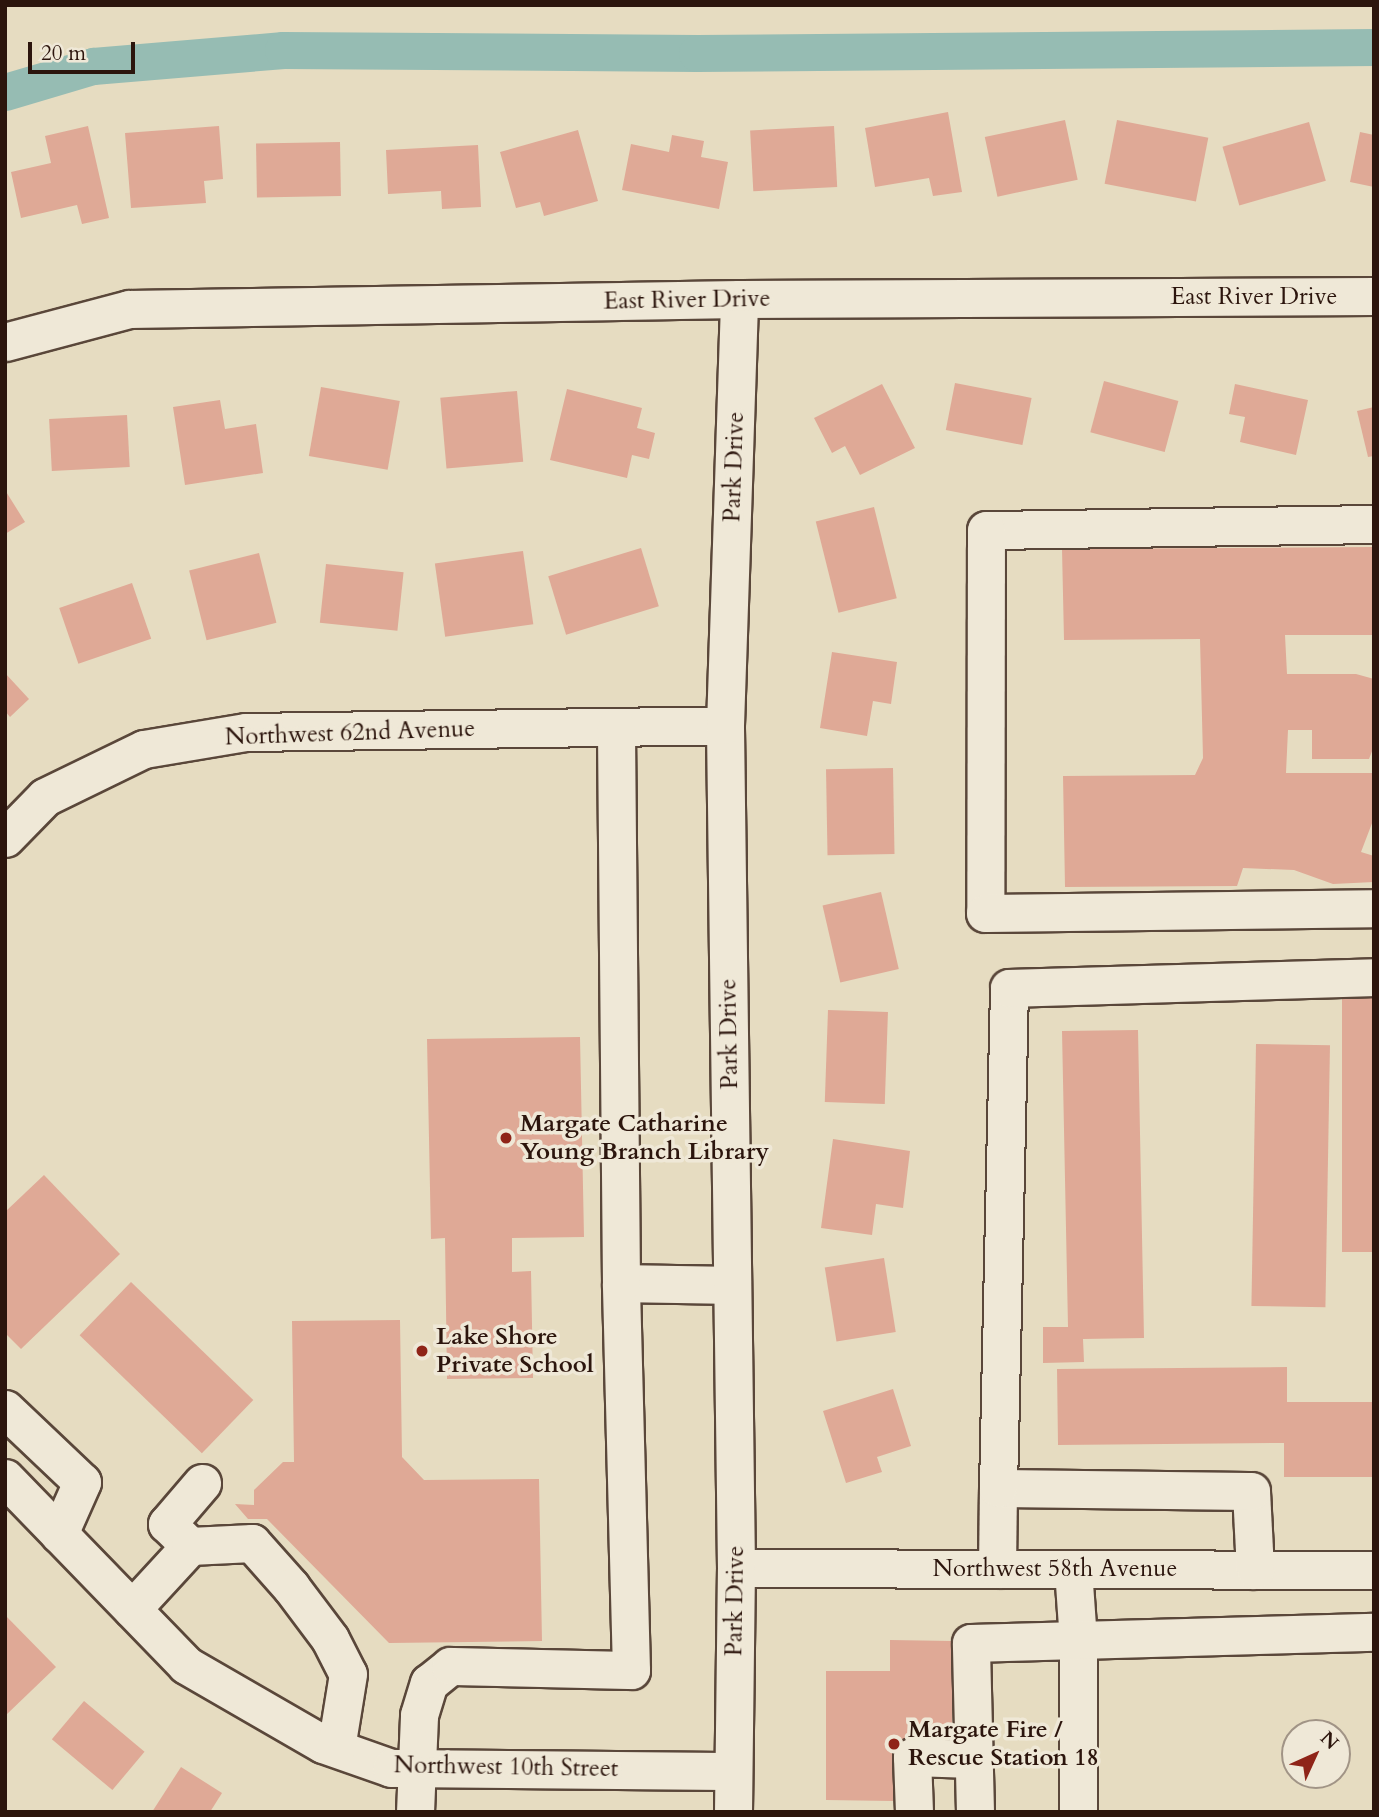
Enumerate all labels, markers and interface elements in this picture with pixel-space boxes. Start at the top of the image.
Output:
scale bar [32,28,138,72]
text: 20 m [41,39,86,68]
street label: East River Drive [1171,283,1337,311]
street label: East River Drive [603,284,771,316]
street label: Park Drive [718,411,750,523]
street label: Northwest 62nd Avenue [224,714,476,752]
street label: Park Drive [714,978,744,1090]
place label: Margate Catharine Young Branch Library [520,1110,769,1166]
marker: Margate Catharine Young Branch Library [498,1130,514,1146]
place label: Lake Shore Private School [436,1323,594,1379]
marker: Lake Shore Private School [414,1343,430,1359]
street label: Park Drive [720,1545,750,1657]
street label: Northwest 58th Avenue [933,1555,1177,1583]
place label: Margate Fire / Rescue Station 18 [908,1716,1099,1772]
north arrow [1281,1719,1351,1789]
text: N [1314,1726,1344,1756]
marker: Margate Fire / Rescue Station 18 [886,1736,902,1752]
street label: Northwest 10th Street [393,1751,619,1783]

